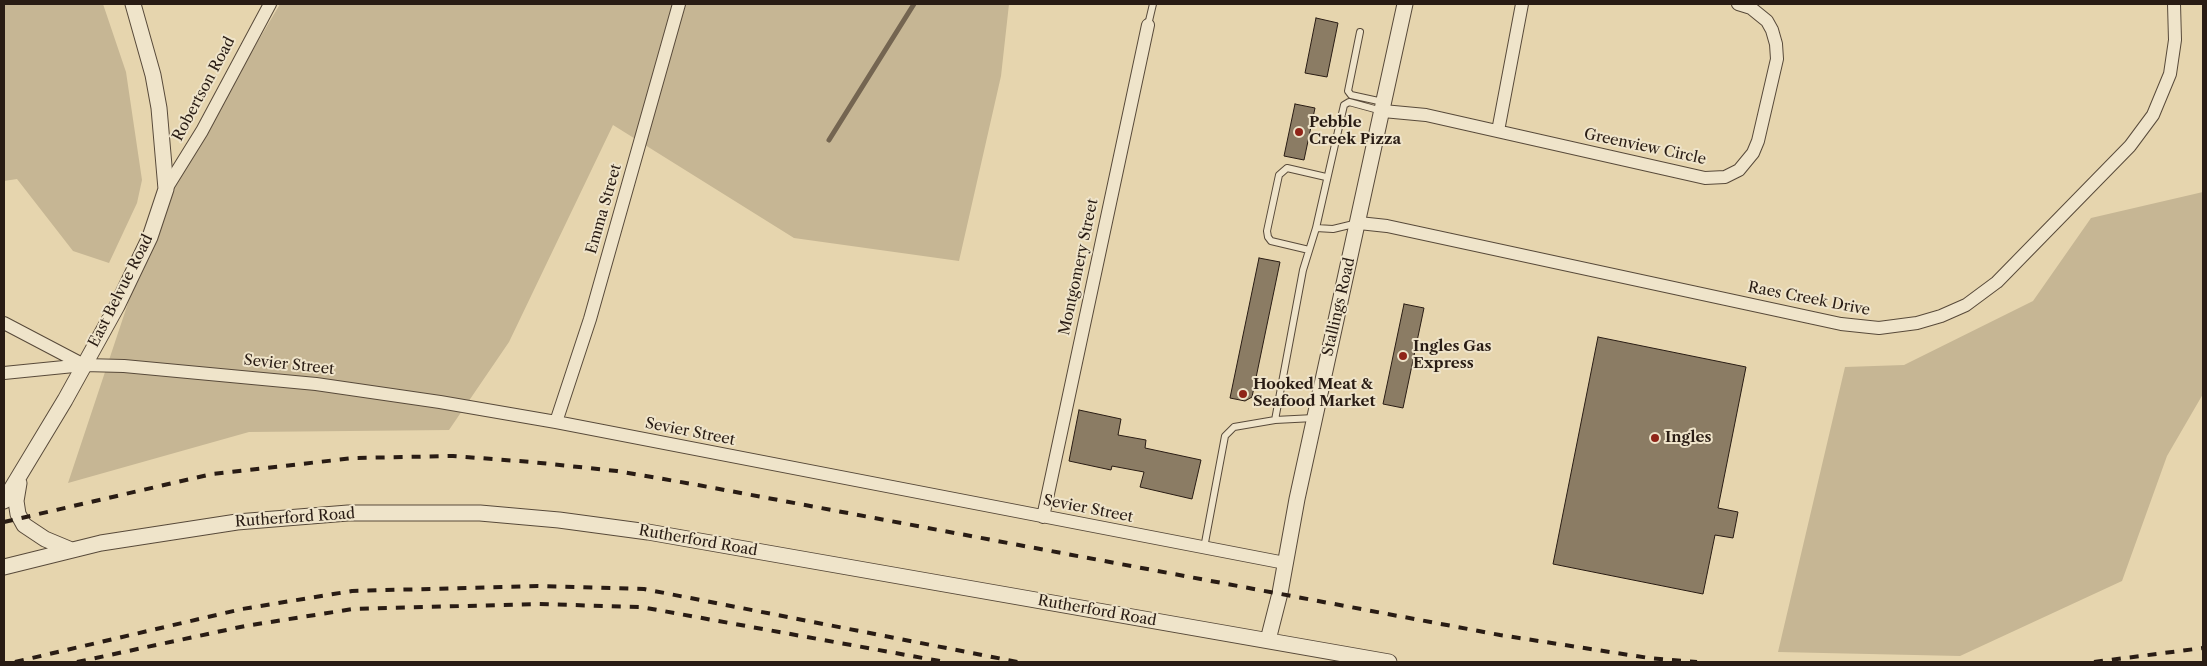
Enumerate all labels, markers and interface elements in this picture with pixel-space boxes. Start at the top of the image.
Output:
street label: Robertson Road [169,34,239,144]
place label: Pebble Creek Pizza [1309,114,1401,149]
street label: Greenview Circle [1582,125,1708,169]
marker: Pebble Creek Pizza [1293,126,1305,138]
street label: Emma Street [583,162,625,256]
street label: Montgomery Street [1056,197,1102,337]
street label: East Belvue Road [85,232,157,350]
street label: Stallings Road [1319,256,1359,358]
street label: Raes Creek Drive [1746,278,1872,320]
place label: Ingles Gas Express [1413,338,1492,373]
marker: Ingles Gas Express [1397,350,1409,362]
street label: Sevier Street [243,351,335,379]
place label: Hooked Meat & Seafood Market [1253,376,1375,411]
marker: Hooked Meat & Seafood Market [1237,388,1249,400]
street label: Sevier Street [644,414,736,450]
place label: Ingles [1665,429,1711,447]
marker: Ingles [1649,432,1661,444]
street label: Sevier Street [1042,491,1134,527]
street label: Rutherford Road [234,505,356,531]
street label: Rutherford Road [637,522,759,560]
street label: Rutherford Road [1036,592,1158,630]

